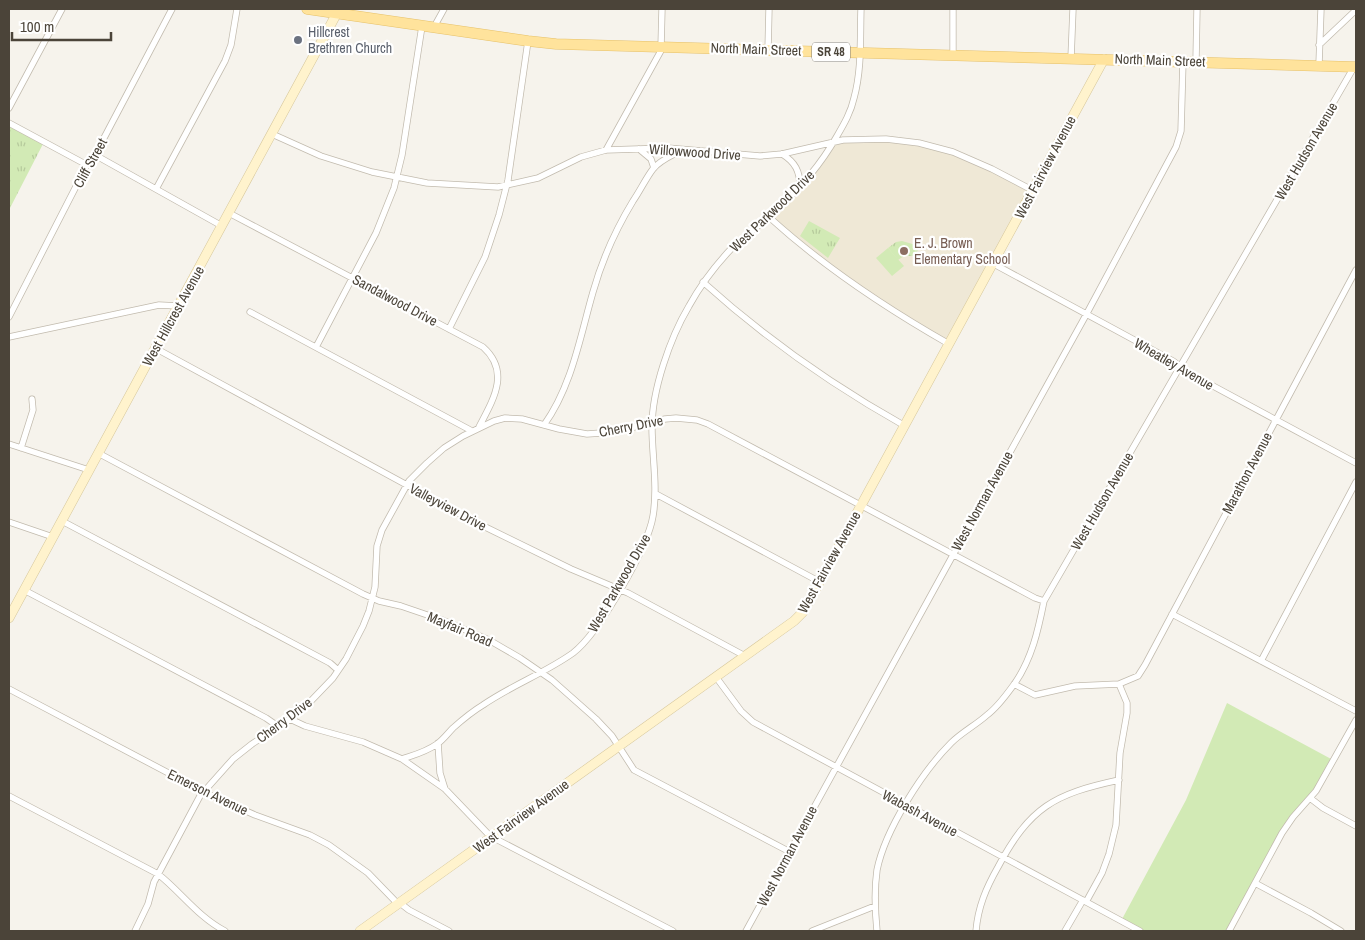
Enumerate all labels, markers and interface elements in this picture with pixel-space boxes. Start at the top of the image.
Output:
scale bar [12,10,111,42]
text: 100 m [20,16,54,37]
place label: Hillcrest Brethren Church [308,23,392,57]
marker: Hillcrest Brethren Church [292,34,304,46]
street label: North Main Street [710,38,802,60]
road number: SR 48 [812,42,850,62]
street label: North Main Street [1114,49,1206,71]
street label: West Hudson Avenue [1271,99,1341,203]
street label: West Fairview Avenue [1010,112,1080,222]
street label: Cliff Street [69,135,111,191]
street label: Willowwood Drive [649,140,741,164]
street label: West Parkwood Drive [726,166,818,256]
place label: E. J. Brown Elementary School [914,234,1010,268]
marker: E. J. Brown Elementary School [898,245,910,257]
street label: West Hillcrest Avenue [138,263,208,369]
street label: Sandalwood Drive [349,270,441,330]
street label: Wheatley Avenue [1131,334,1217,394]
street label: Cherry Drive [597,411,665,441]
street label: Marathon Avenue [1218,429,1276,517]
street label: West Norman Avenue [947,448,1017,554]
street label: West Hudson Avenue [1067,449,1137,553]
street label: Valleyview Drive [406,479,490,535]
street label: West Fairview Avenue [794,508,864,616]
street label: West Parkwood Drive [584,531,654,635]
street label: Mayfair Road [425,607,495,651]
street label: Cherry Drive [253,693,315,747]
street label: Emerson Avenue [165,765,251,819]
street label: West Fairview Avenue [470,775,572,857]
street label: Wabash Avenue [879,786,961,840]
street label: West Norman Avenue [753,803,821,909]

